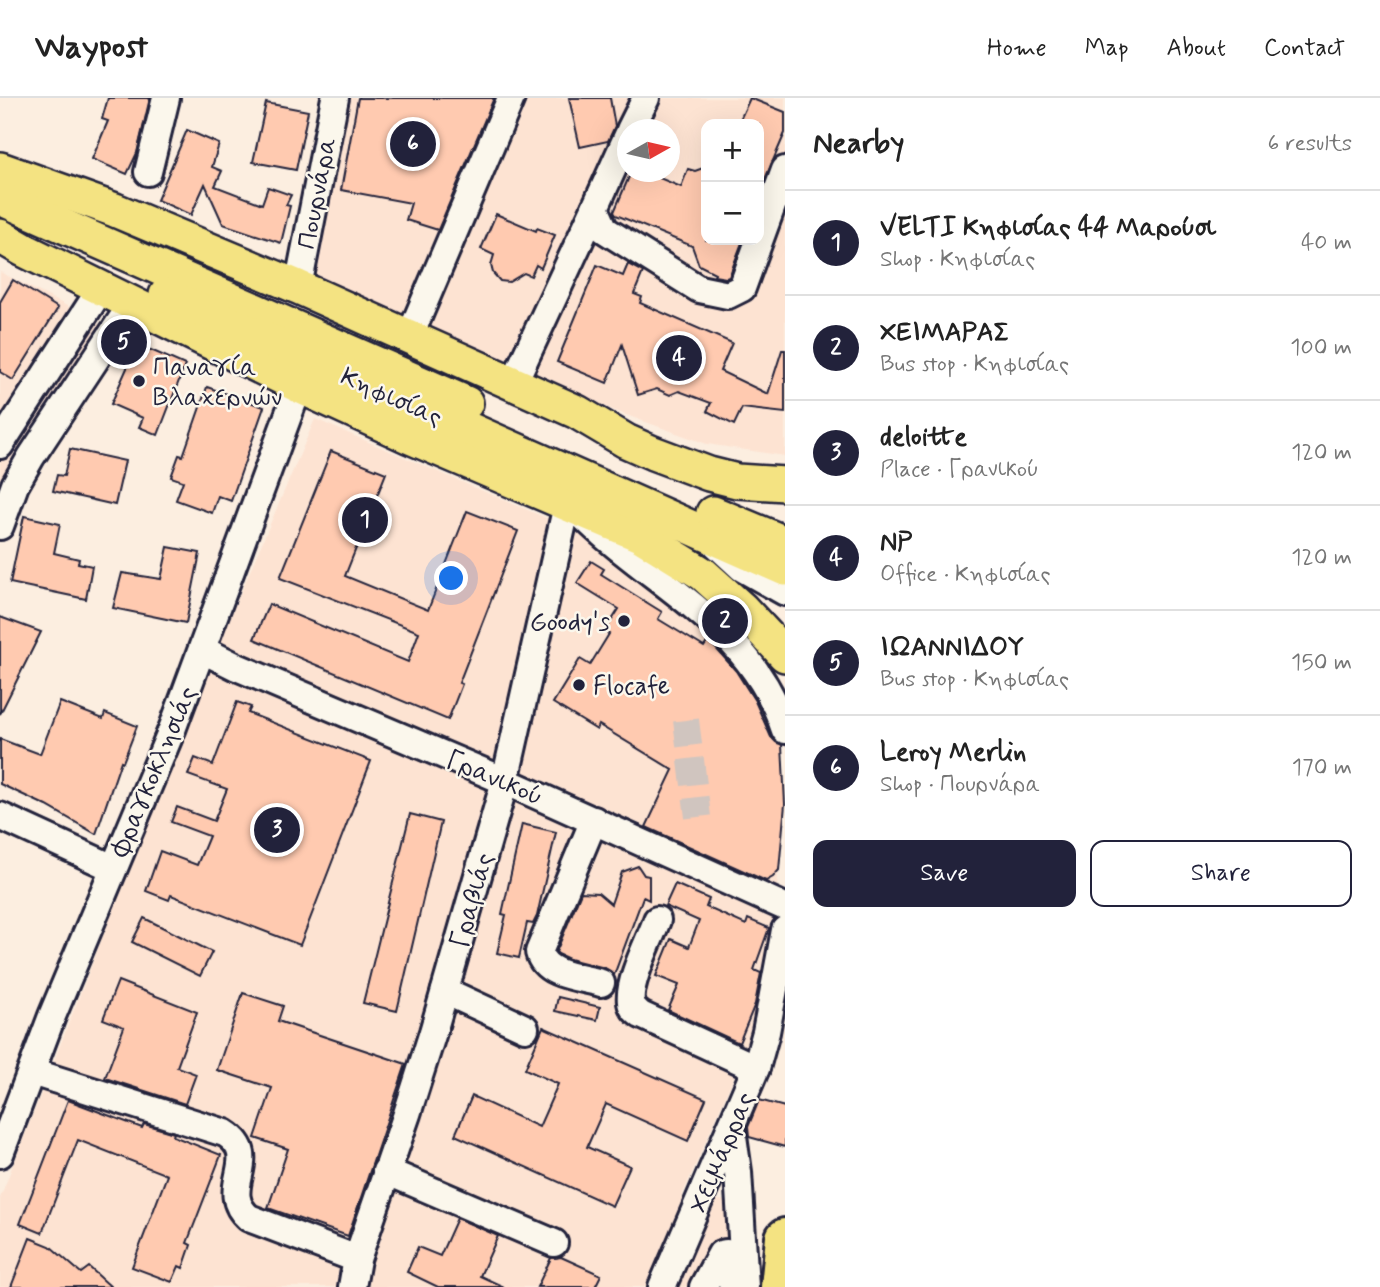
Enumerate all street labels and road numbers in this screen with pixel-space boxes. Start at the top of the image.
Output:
street label: Πουρνάρα [290,134,345,252]
street label: Κηφισίας [335,360,447,435]
street label: Φραγκοκλησιάς [103,681,206,863]
street label: Γρανικού [441,743,548,814]
street label: Γραβιάς [443,849,503,952]
street label: Χειμάρρας [682,1087,764,1218]

